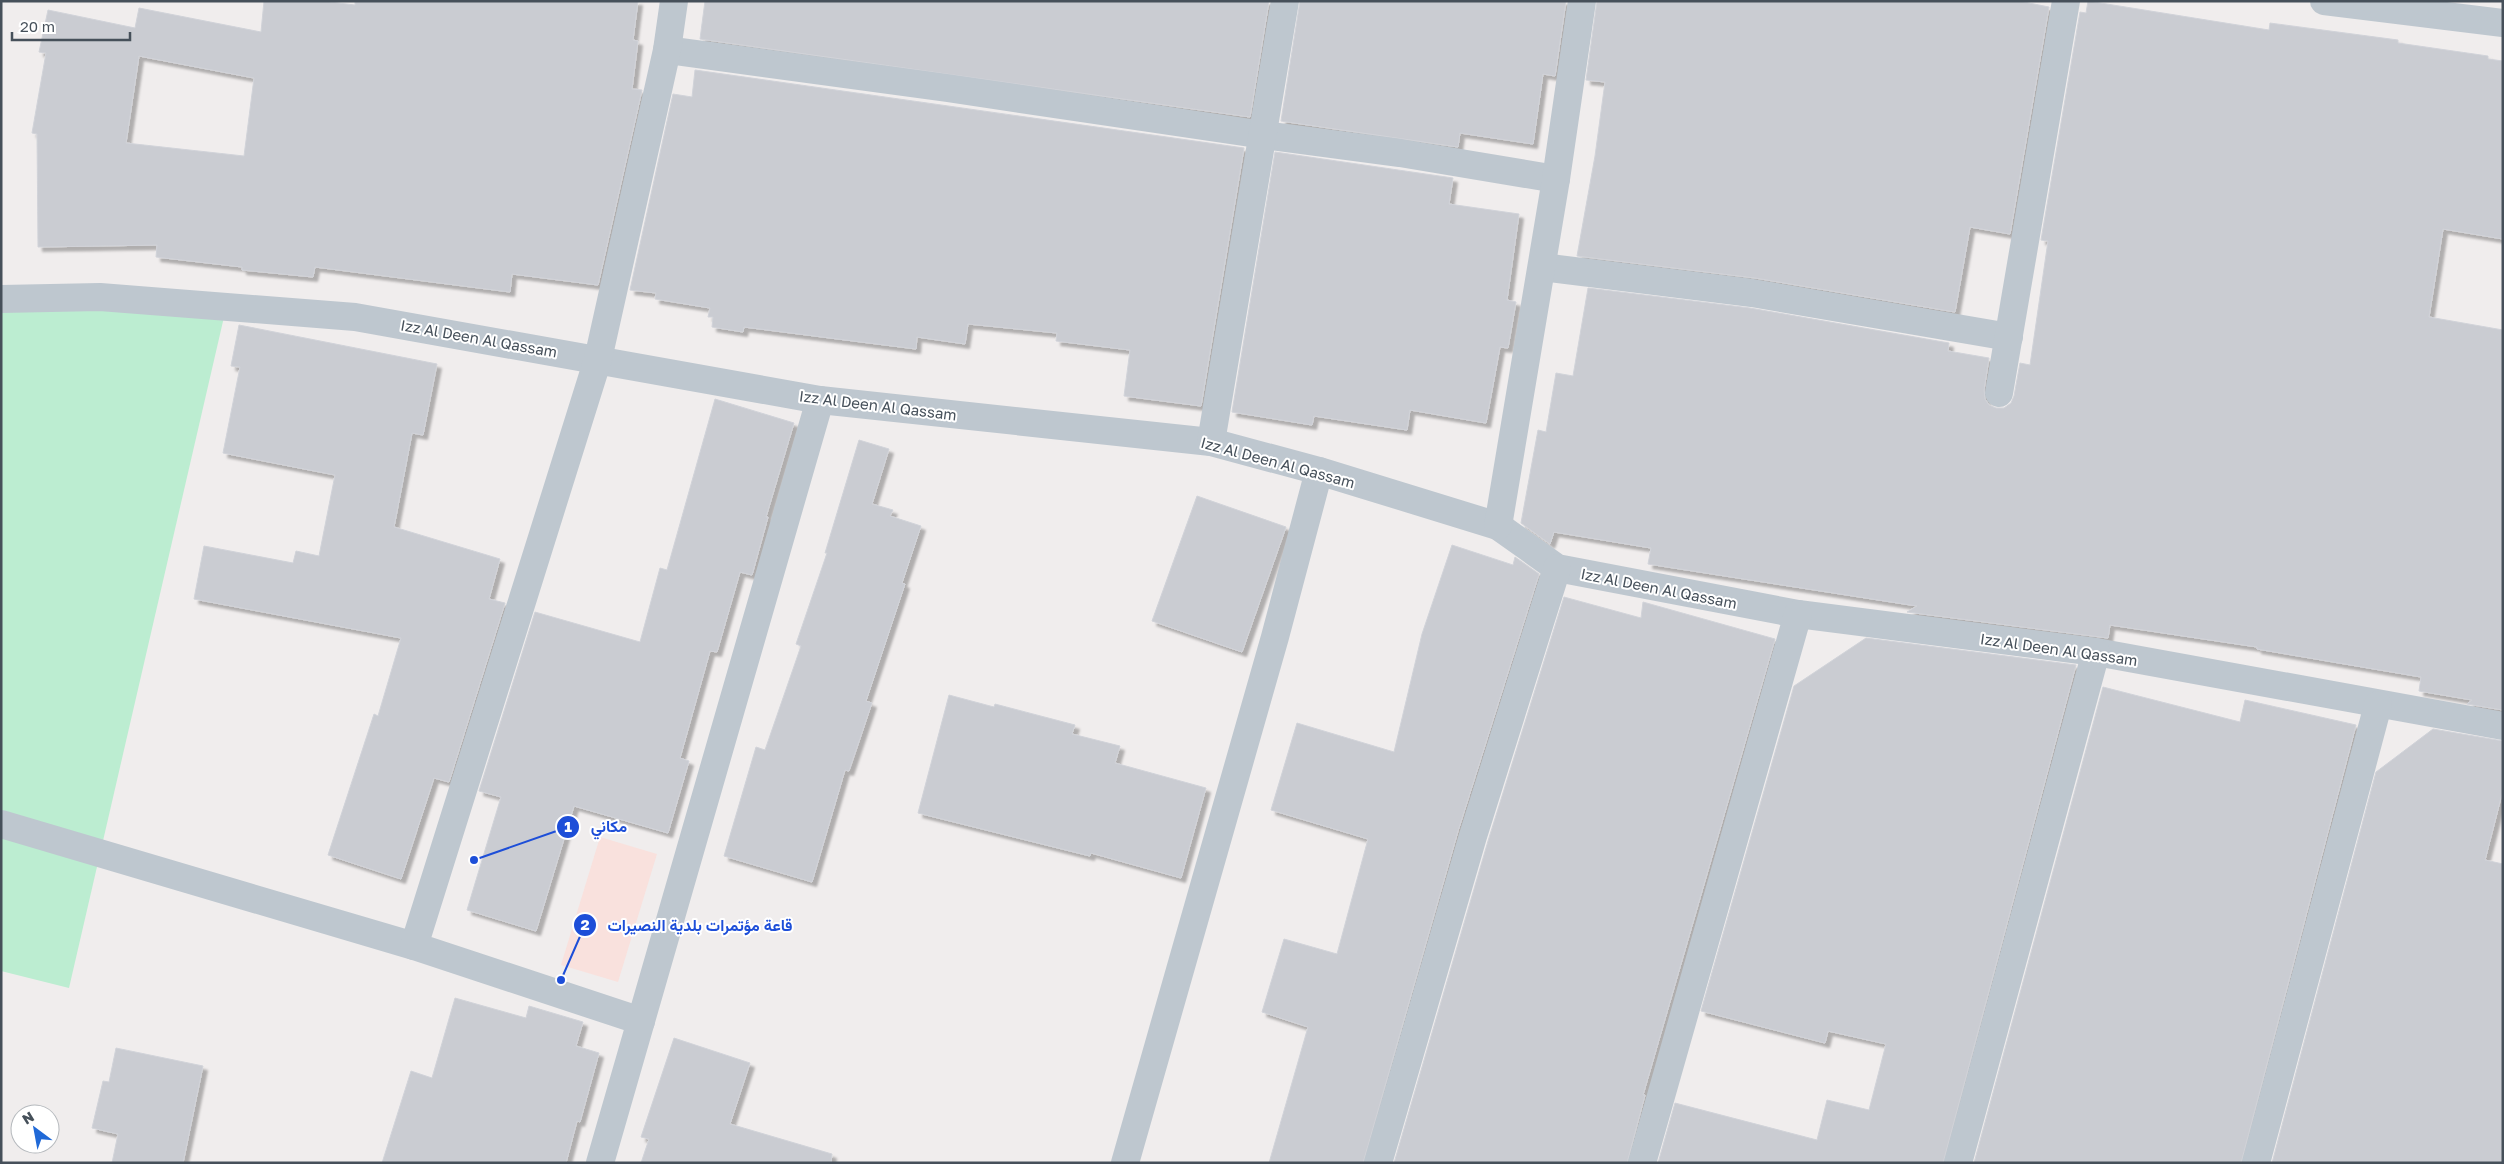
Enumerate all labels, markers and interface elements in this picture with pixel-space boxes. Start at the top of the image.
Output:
scale bar [12,10,130,42]
text: 20 m [20,17,55,35]
street label: Izz Al Deen Al Qassam [399,315,559,361]
street label: Izz Al Deen Al Qassam [798,386,958,424]
street label: Izz Al Deen Al Qassam [1199,433,1357,491]
street label: Izz Al Deen Al Qassam [1579,564,1739,612]
street label: Izz Al Deen Al Qassam [1979,629,2139,669]
callout: مكاني [556,811,637,842]
text: مكاني [591,816,628,840]
text: 1 [564,817,572,835]
callout: قاعة مؤتمرات بلدية النصيرات [573,909,803,940]
text: 2 [580,915,590,933]
text: قاعة مؤتمرات بلدية النصيرات [607,915,793,936]
north arrow [10,1104,60,1154]
text: N [19,1108,37,1128]

